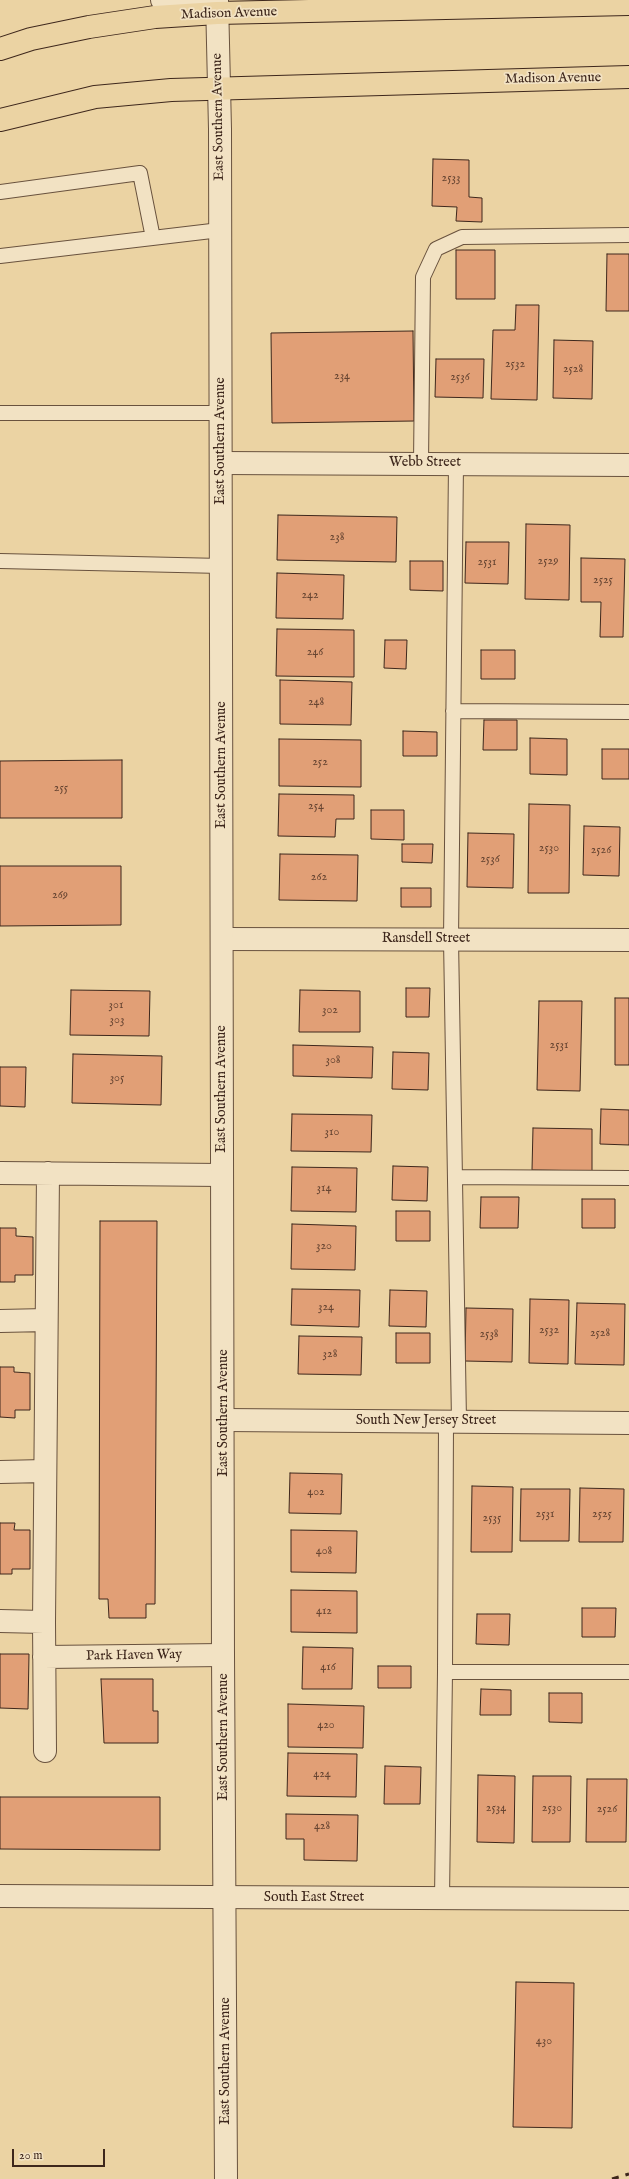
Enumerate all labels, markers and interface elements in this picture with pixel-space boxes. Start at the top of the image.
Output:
street label: Madison Avenue [181,4,277,24]
street label: East Southern Avenue [209,53,229,181]
street label: Madison Avenue [505,70,601,88]
house number: 2533 [442,172,460,186]
house number: 2532 [505,358,525,372]
house number: 2528 [563,363,583,377]
house number: 234 [334,370,350,384]
house number: 2536 [450,371,470,385]
street label: East Southern Avenue [213,377,229,505]
street label: Webb Street [389,455,461,471]
house number: 238 [330,531,344,545]
house number: 2529 [538,555,558,569]
house number: 2531 [478,556,496,570]
house number: 2525 [593,574,613,588]
house number: 242 [301,589,319,603]
house number: 246 [307,646,323,660]
house number: 248 [308,696,324,710]
street label: East Southern Avenue [214,701,230,829]
house number: 252 [312,756,328,770]
house number: 255 [54,782,68,796]
house number: 254 [308,800,324,814]
house number: 2530 [539,842,559,856]
house number: 2526 [591,844,611,858]
house number: 2536 [480,853,500,867]
house number: 262 [311,871,327,885]
house number: 269 [52,889,68,903]
street label: Ransdell Street [382,931,470,947]
house number: 301 [109,999,123,1013]
house number: 302 [322,1004,338,1018]
house number: 303 [110,1014,124,1028]
street label: East Southern Avenue [214,1025,230,1153]
house number: 2531 [550,1039,568,1053]
house number: 308 [325,1054,341,1068]
house number: 305 [110,1072,124,1086]
house number: 310 [325,1126,339,1140]
house number: 314 [317,1182,331,1196]
house number: 320 [316,1240,332,1254]
house number: 324 [318,1301,334,1315]
house number: 2532 [539,1324,559,1338]
house number: 2528 [590,1327,610,1341]
house number: 2538 [479,1328,499,1342]
house number: 328 [323,1348,337,1362]
street label: East Southern Avenue [216,1349,232,1477]
street label: South New Jersey Street [356,1413,496,1429]
house number: 402 [307,1486,325,1500]
house number: 2531 [536,1508,554,1522]
house number: 2525 [592,1508,612,1522]
house number: 2535 [483,1512,501,1526]
house number: 408 [316,1545,332,1559]
house number: 412 [316,1605,332,1619]
street label: Park Haven Way [86,1647,182,1665]
house number: 416 [320,1661,336,1675]
street label: East Southern Avenue [216,1673,232,1801]
house number: 420 [317,1719,335,1733]
house number: 424 [313,1768,331,1782]
house number: 2534 [486,1802,506,1816]
house number: 2530 [542,1802,562,1816]
house number: 2526 [597,1803,617,1817]
house number: 428 [314,1820,330,1834]
street label: South East Street [264,1890,364,1906]
street label: East Southern Avenue [218,1997,234,2125]
house number: 430 [536,2035,552,2049]
scale bar [14,2141,107,2167]
text: 20 m [19,2148,42,2163]

